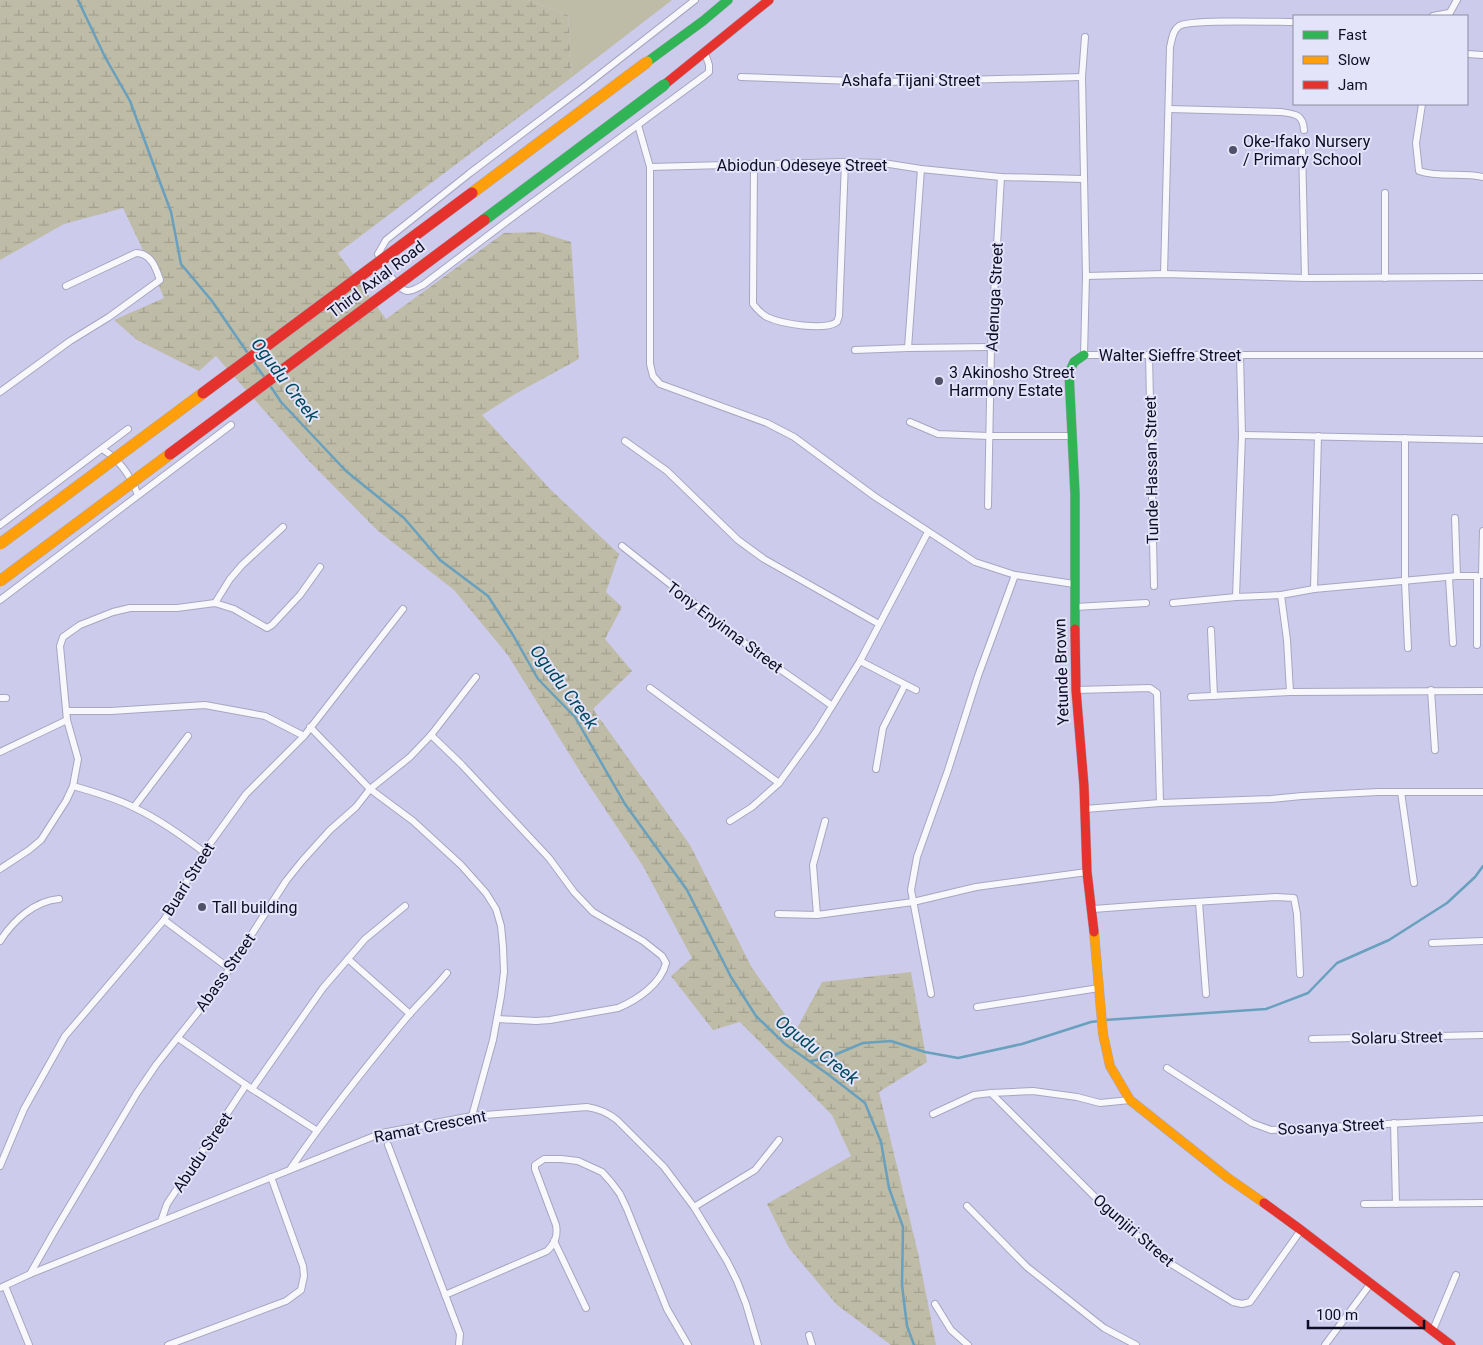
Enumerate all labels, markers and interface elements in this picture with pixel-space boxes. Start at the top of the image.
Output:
legend [1293,15,1468,105]
text: Fast [1338,26,1367,44]
text: Slow [1338,51,1370,69]
street label: Ashafa Tijani Street [841,71,981,90]
text: Jam [1338,76,1368,94]
place label: Oke-Ifako Nursery / Primary School [1243,132,1371,169]
marker: Oke-Ifako Nursery / Primary School [1227,144,1239,156]
street label: Abiodun Odeseye Street [717,156,887,175]
street label: Third Axial Road [324,237,428,322]
street label: Adenuga Street [982,242,1007,352]
water label: Ogudu Creek [247,334,325,427]
street label: Walter Sieffre Street [1099,346,1241,365]
place label: 3 Akinosho Street Harmony Estate [949,363,1075,400]
marker: 3 Akinosho Street Harmony Estate [933,375,945,387]
street label: Tunde Hassan Street [1141,396,1162,544]
street label: Tony Enyinna Street [663,578,786,677]
street label: Yetunde Brown [1050,618,1073,726]
water label: Ogudu Creek [526,641,604,734]
street label: Buari Street [158,839,218,919]
place label: Tall building [212,898,297,917]
marker: Tall building [196,901,208,913]
street label: Abass Street [192,930,259,1015]
water label: Ogudu Creek [772,1011,864,1089]
street label: Solaru Street [1351,1027,1443,1048]
street label: Ramat Crescent [372,1106,488,1147]
street label: Abudu Street [169,1109,236,1196]
street label: Sosanya Street [1277,1114,1385,1139]
street label: Ogunjiri Street [1089,1190,1178,1271]
scale bar [1308,1298,1424,1330]
text: 100 m [1316,1306,1358,1324]

